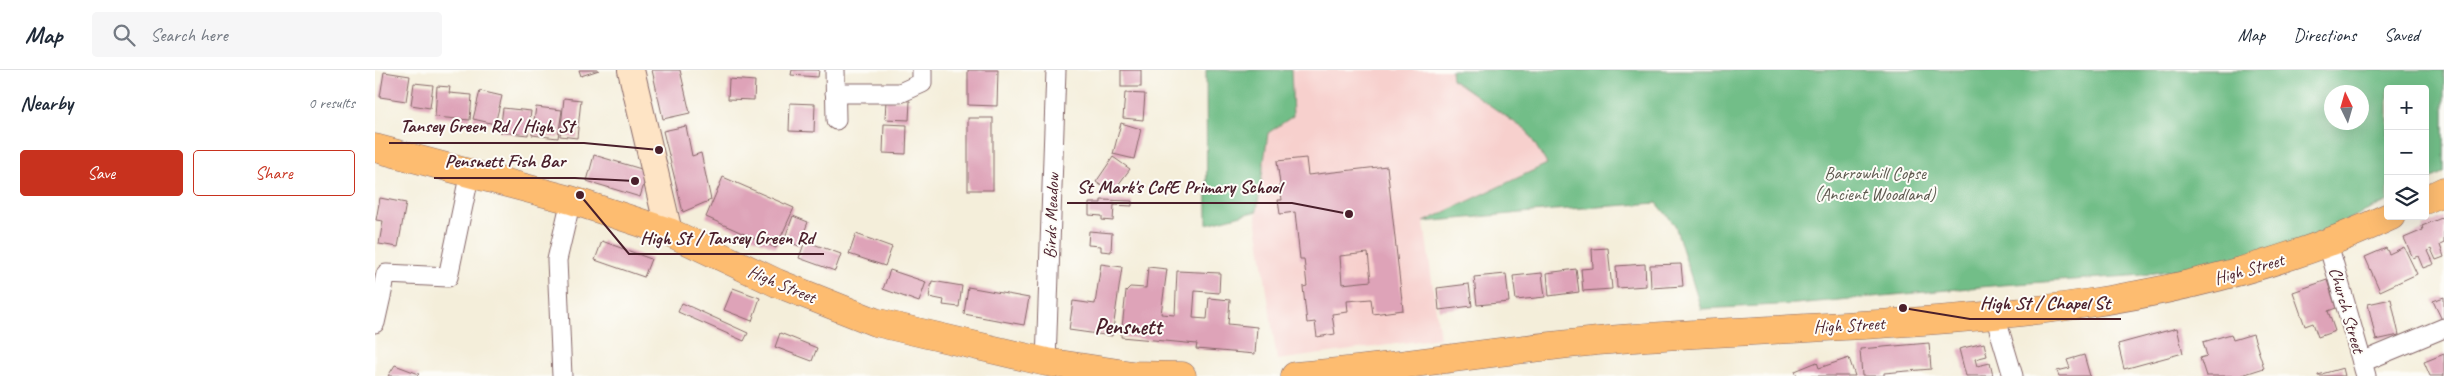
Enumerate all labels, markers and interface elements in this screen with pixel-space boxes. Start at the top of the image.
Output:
search box [92,12,442,57]
text: Map [25,20,62,50]
icon: search [110,21,138,49]
text: Search here [150,23,228,47]
text: Map [2238,24,2265,46]
text: Directions [2293,24,2356,46]
text: Saved [2384,24,2419,46]
north arrow [2324,85,2369,130]
map controls [2384,85,2429,220]
button: + [2384,85,2429,130]
text: Nearby [20,90,73,116]
text: 0 results [308,93,355,113]
callout: Tansey Green Rd / High St [389,109,584,143]
text: Tansey Green Rd / High St [400,114,577,138]
button: − [2384,130,2429,175]
callout: Pensnett Fish Bar [434,144,575,178]
text: Pensnett Fish Bar [445,149,567,173]
button: Save [20,150,183,196]
button: Share [193,150,355,196]
park label: Barrowhill Copse (Ancient Woodland) [1815,162,1937,205]
callout: St Mark's CofE Primary School [1067,169,1292,203]
street label: Birds Meadow [1039,171,1064,259]
text: St Mark's CofE Primary School [1077,175,1285,199]
button: layers [2384,175,2429,220]
callout: High St / Tansey Green Rd [629,220,824,254]
text: High St / Tansey Green Rd [640,226,817,250]
street label: High Street [2212,248,2288,289]
street label: High Street [745,260,821,309]
street label: Church Street [2324,265,2370,357]
callout: High St / Chapel St [1970,285,2121,319]
text: High St / Chapel St [1980,291,2112,315]
street label: High Street [1813,312,1887,338]
district label: Pensnett [1094,313,1164,341]

